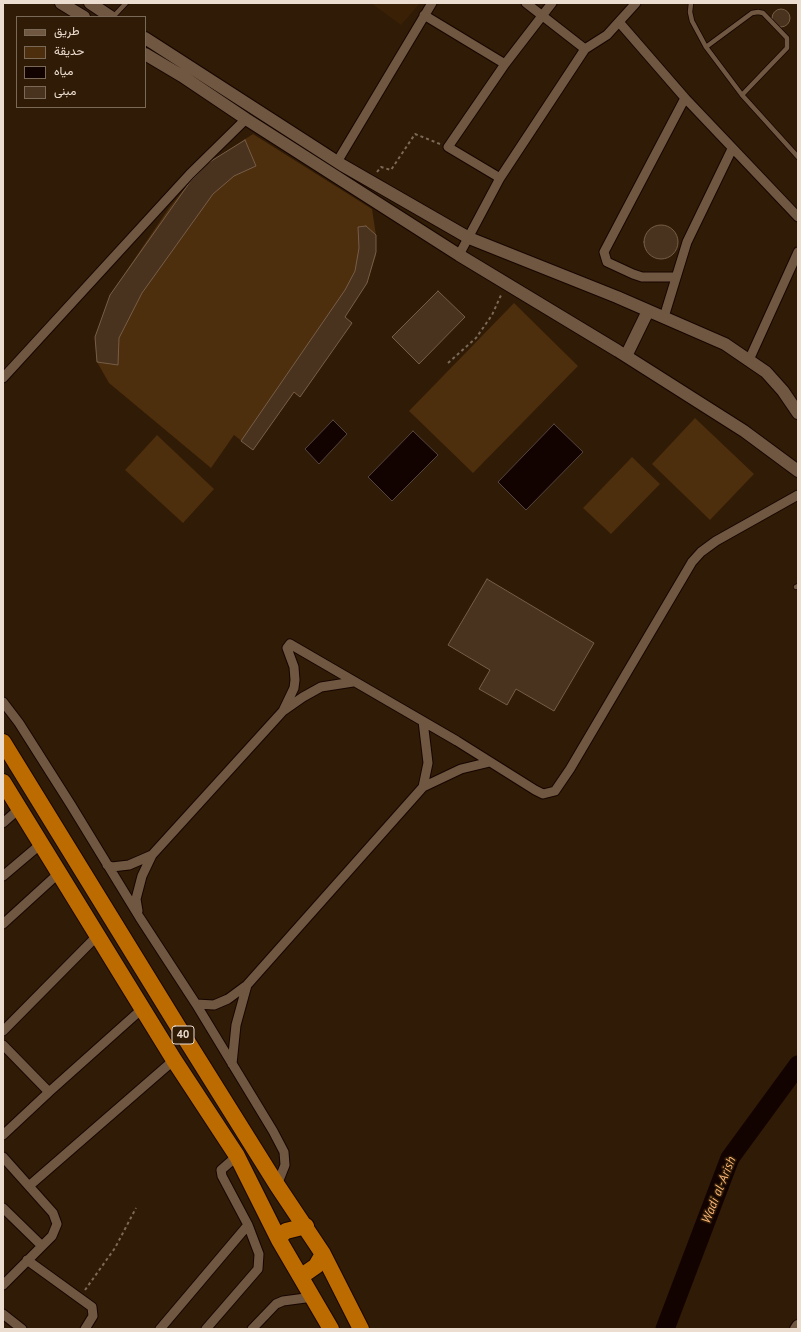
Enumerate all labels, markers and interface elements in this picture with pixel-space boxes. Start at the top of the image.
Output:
legend [16,16,146,108]
text: طريق [54,23,79,38]
text: حديقة [54,43,84,58]
text: مياه [54,63,73,78]
text: مبنى [54,83,76,98]
road number: 40 [172,1026,194,1044]
water label: Wadi al-Arish [699,1154,739,1226]

